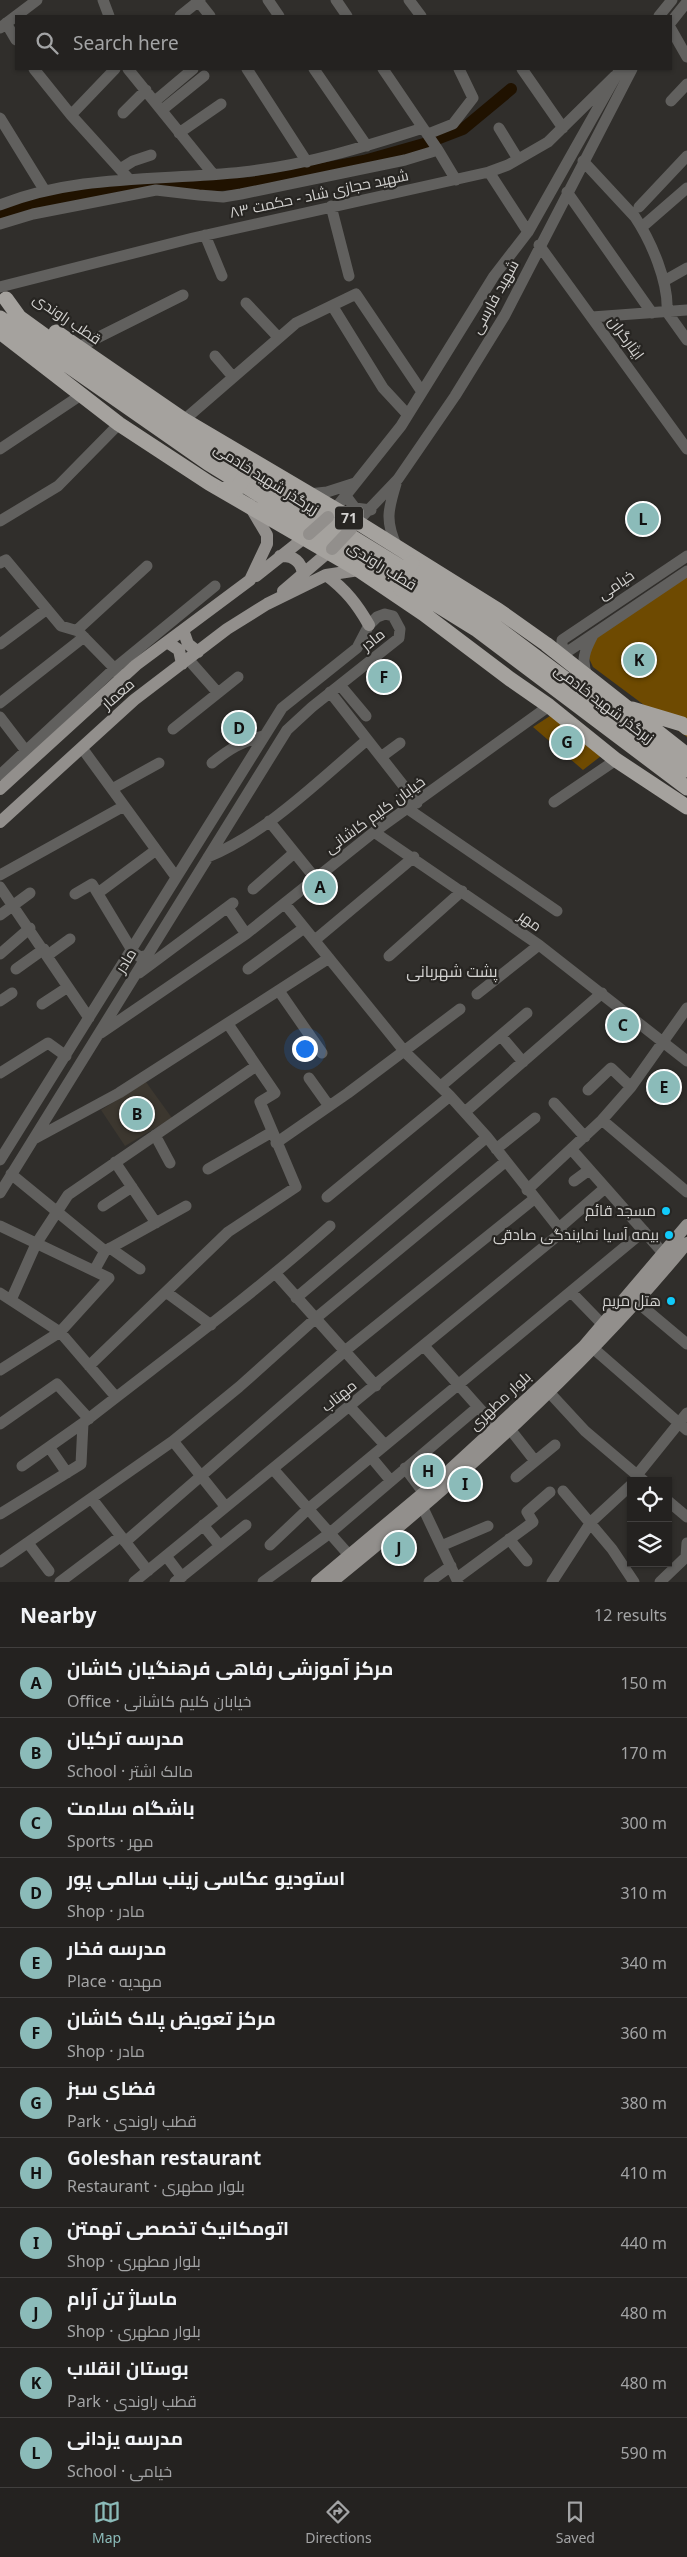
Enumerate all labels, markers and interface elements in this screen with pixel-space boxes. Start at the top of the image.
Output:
search box [15,15,672,70]
icon: search [33,29,61,57]
text: Search here [73,30,179,56]
street label: شهید حجازی شاد - حکمت ۸۳ [227,164,410,223]
street label: شهید فارسی [466,256,524,338]
street label: قطب راوندی [29,288,106,349]
street label: ایثارگران [603,312,649,364]
street label: زیرگذر شهید خادمی [210,438,323,519]
pin: L [627,500,659,538]
road number: 71 [335,506,363,530]
street label: قطب راوندی [344,536,421,595]
street label: خیامی [593,565,638,604]
street label: مادر [355,624,388,656]
pin: K [623,641,655,679]
pin: F [368,658,400,696]
street label: زیرگذر شهید خادمی [550,659,659,748]
street label: معمار [96,673,138,714]
pin: D [223,709,255,747]
pin: G [551,723,583,761]
street label: خیابان کلیم کاشانی [320,771,429,858]
pin: A [304,868,336,906]
street label: مهر [514,905,546,936]
street label: مادر [109,944,140,977]
district label: پشت شهربانی [406,960,498,983]
pin: C [607,1006,639,1044]
your location [292,1036,318,1062]
pin: E [648,1068,680,1106]
pin: B [121,1095,153,1133]
place label: مسجد قائم [585,1200,656,1221]
marker: مسجد قائم [660,1205,672,1217]
place label: بیمه آسیا نمایندگی صادقی [493,1224,659,1245]
marker: بیمه آسیا نمایندگی صادقی [663,1229,675,1241]
place label: هتل مریم [602,1290,661,1311]
marker: هتل مریم [665,1295,677,1307]
street label: بلوار مطهری [464,1366,535,1435]
street label: مهتاب [316,1375,361,1416]
pin: H [412,1452,444,1490]
pin: I [449,1465,481,1503]
map controls [627,1477,672,1567]
button: locate [627,1477,672,1522]
button: layers [627,1522,672,1567]
pin: J [383,1529,415,1567]
text: Nearby [20,1601,96,1629]
text: 12 results [594,1604,667,1626]
text: مرکز آموزشی رفاهی فرهنگیان کاشان [67,1655,393,1681]
text: A [30,1672,42,1694]
text: 150 m [620,1672,667,1694]
text: Office · خیابان کلیم کاشانی [67,1690,251,1712]
text: مدرسه ترکیان [67,1725,184,1751]
text: B [31,1742,41,1764]
text: 170 m [620,1742,667,1764]
text: School · مالک اشتر [67,1760,193,1782]
text: باشگاه سلامت [67,1795,195,1821]
text: C [31,1812,41,1834]
text: 300 m [620,1812,667,1834]
text: Sports · مهر [67,1830,154,1852]
text: استودیو عکاسی زینب سالمی پور [67,1865,345,1891]
text: D [30,1882,42,1904]
text: 310 m [620,1882,667,1904]
text: Shop · مادر [67,1900,145,1922]
text: مدرسه فخار [67,1935,167,1961]
text: E [32,1952,40,1974]
text: 340 m [620,1952,667,1974]
text: Place · مهدیه [67,1970,162,1992]
text: مرکز تعویض پلاک کاشان [67,2005,276,2031]
text: F [32,2022,40,2044]
text: 360 m [620,2022,667,2044]
text: Shop · مادر [67,2040,145,2062]
text: فضای سبز [67,2075,156,2101]
text: G [30,2092,42,2114]
text: 380 m [620,2092,667,2114]
text: Park · قطب راوندی [67,2110,197,2132]
text: Goleshan restaurant [67,2145,261,2171]
text: H [30,2162,42,2184]
text: 410 m [620,2162,667,2184]
text: Restaurant · بلوار مطهری [67,2175,245,2197]
text: اتومکانیک تخصصی تهمتن [67,2215,289,2241]
text: I [33,2232,39,2254]
text: 440 m [620,2232,667,2254]
text: Shop · بلوار مطهری [67,2250,201,2272]
text: ماساژ تن آرام [67,2285,177,2311]
text: J [33,2302,39,2324]
text: 480 m [620,2302,667,2324]
text: Shop · بلوار مطهری [67,2320,201,2342]
text: بوستان انقلاب [67,2355,189,2381]
text: K [31,2372,41,2394]
text: 480 m [620,2372,667,2394]
text: Park · قطب راوندی [67,2390,197,2412]
text: مدرسه یزدانی [67,2425,183,2451]
text: L [32,2442,40,2464]
text: 590 m [620,2442,667,2464]
text: School · خیامی [67,2460,172,2482]
tab: Map [92,2498,121,2547]
tab: Directions [305,2498,372,2547]
tab: Saved [556,2498,595,2547]

